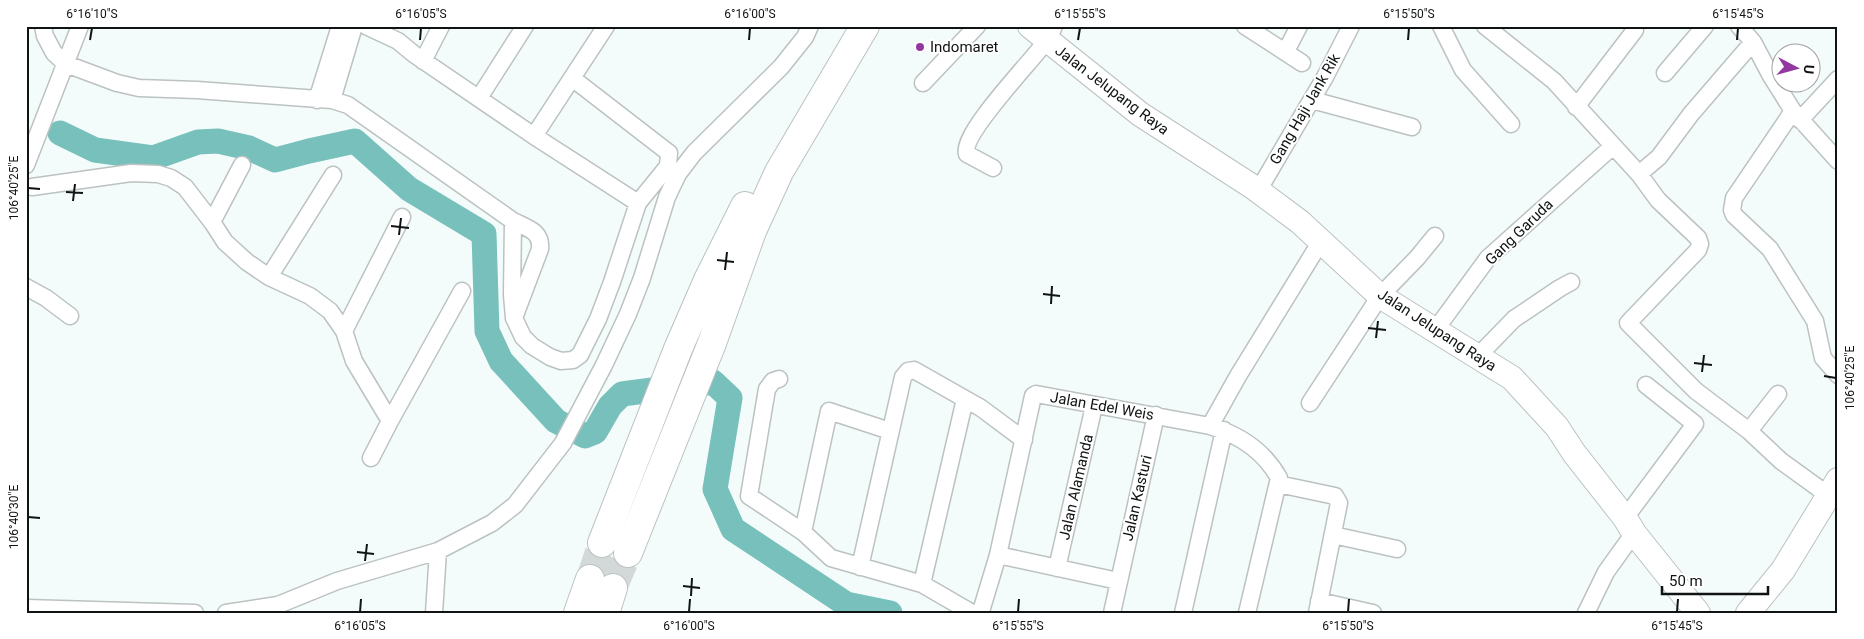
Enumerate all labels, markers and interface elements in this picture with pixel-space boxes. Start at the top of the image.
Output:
text: 6°16'10"S [66,7,118,21]
text: 6°16'05"S [395,7,447,21]
text: 6°16'00"S [724,7,776,21]
text: 6°15'55"S [1054,7,1106,21]
text: 6°15'50"S [1383,7,1435,21]
text: 6°15'45"S [1712,7,1764,21]
place label: Indomaret [930,38,999,56]
marker: Indomaret [914,41,926,53]
street label: Jalan Jelupang Raya [1052,41,1172,139]
north arrow [1772,42,1822,92]
street label: Gang Haji Jank Rik [1266,50,1344,168]
text: U [1800,64,1817,75]
text: 106°40'25"E [7,156,21,220]
street label: Gang Garuda [1481,195,1557,269]
street label: Jalan Jelupang Raya [1374,285,1500,375]
text: 106°40'25"E [1843,346,1857,410]
street label: Jalan Edel Weis [1049,388,1155,424]
street label: Jalan Alamanda [1055,432,1097,542]
street label: Jalan Kasturi [1118,453,1156,543]
text: 106°40'30"E [7,485,21,549]
scale bar [1662,564,1768,596]
text: 50 m [1669,572,1703,590]
text: 6°16'05"S [334,619,386,633]
text: 6°16'00"S [663,619,715,633]
text: 6°15'55"S [992,619,1044,633]
text: 6°15'50"S [1322,619,1374,633]
text: 6°15'45"S [1651,619,1703,633]

